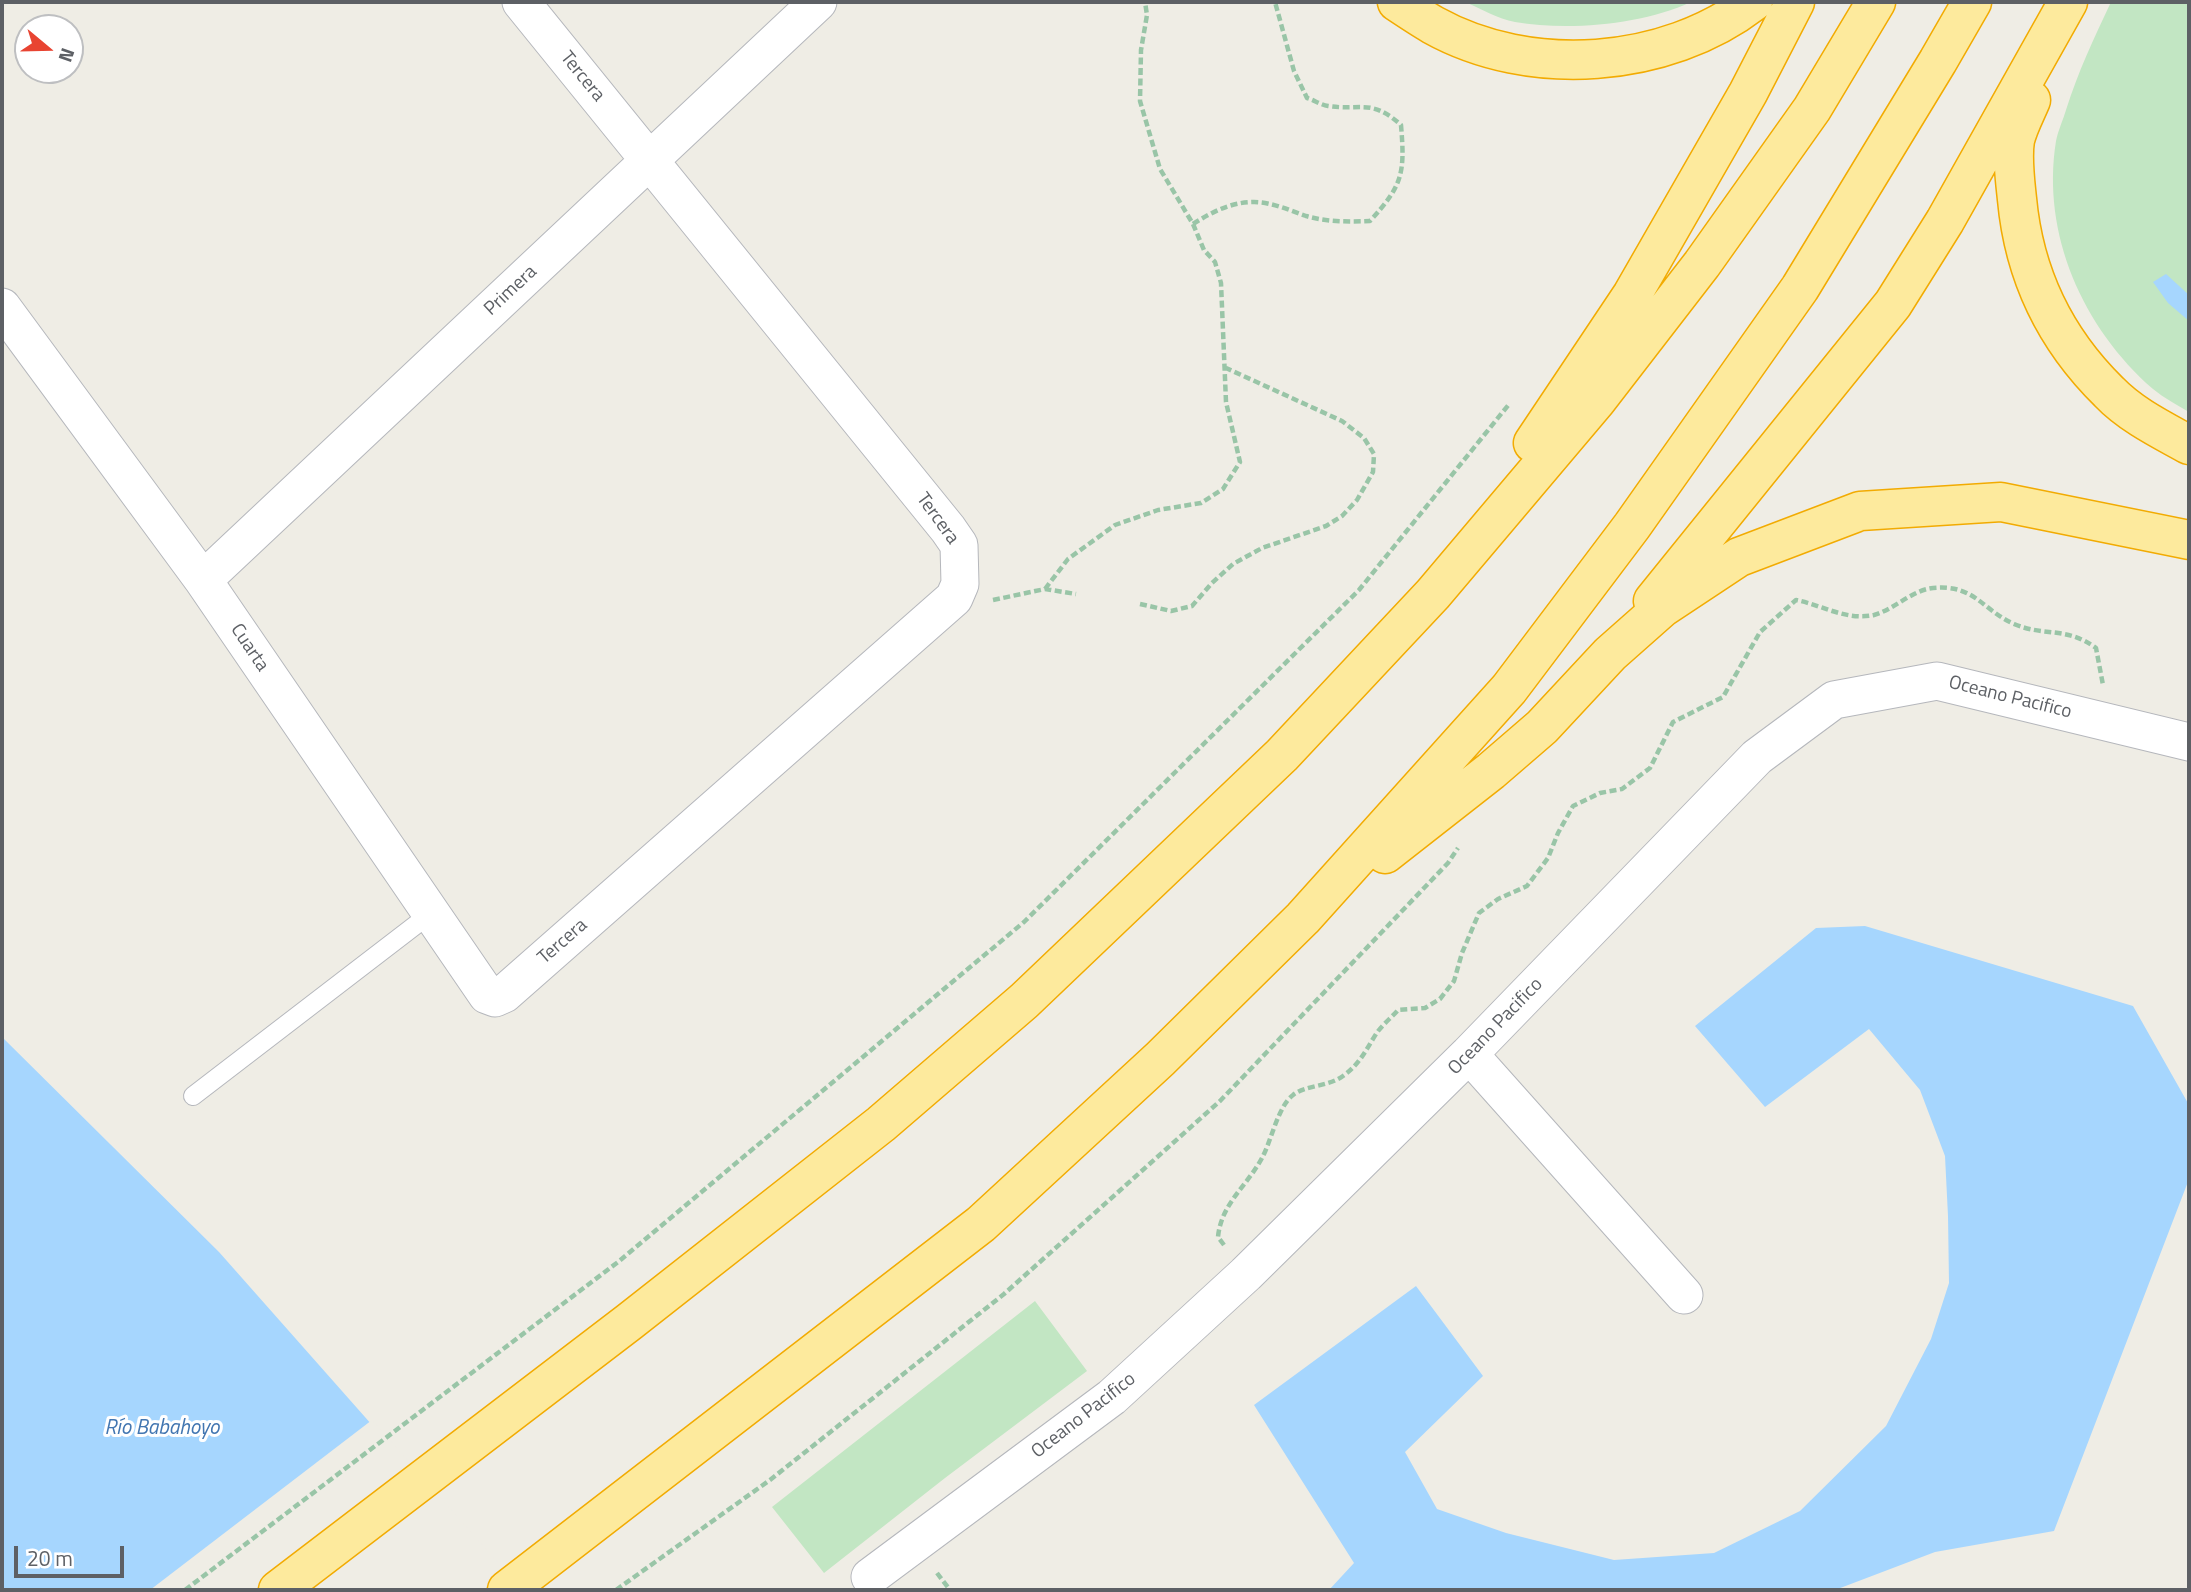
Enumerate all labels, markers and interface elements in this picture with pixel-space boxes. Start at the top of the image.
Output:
north arrow [14,14,84,84]
text: N [52,44,83,66]
street label: Tercera [555,47,609,107]
street label: Primera [480,261,542,321]
street label: Tercera [911,489,963,549]
street label: Cuarta [225,620,273,676]
street label: Oceano Pacifico [1946,672,2074,724]
street label: Tercera [534,914,592,970]
street label: Oceano Pacifico [1444,974,1548,1080]
street label: Oceano Pacifico [1027,1368,1141,1464]
water label: Río Babahoyo [105,1416,219,1442]
scale bar [18,1532,128,1576]
text: 20 m [27,1542,73,1574]

